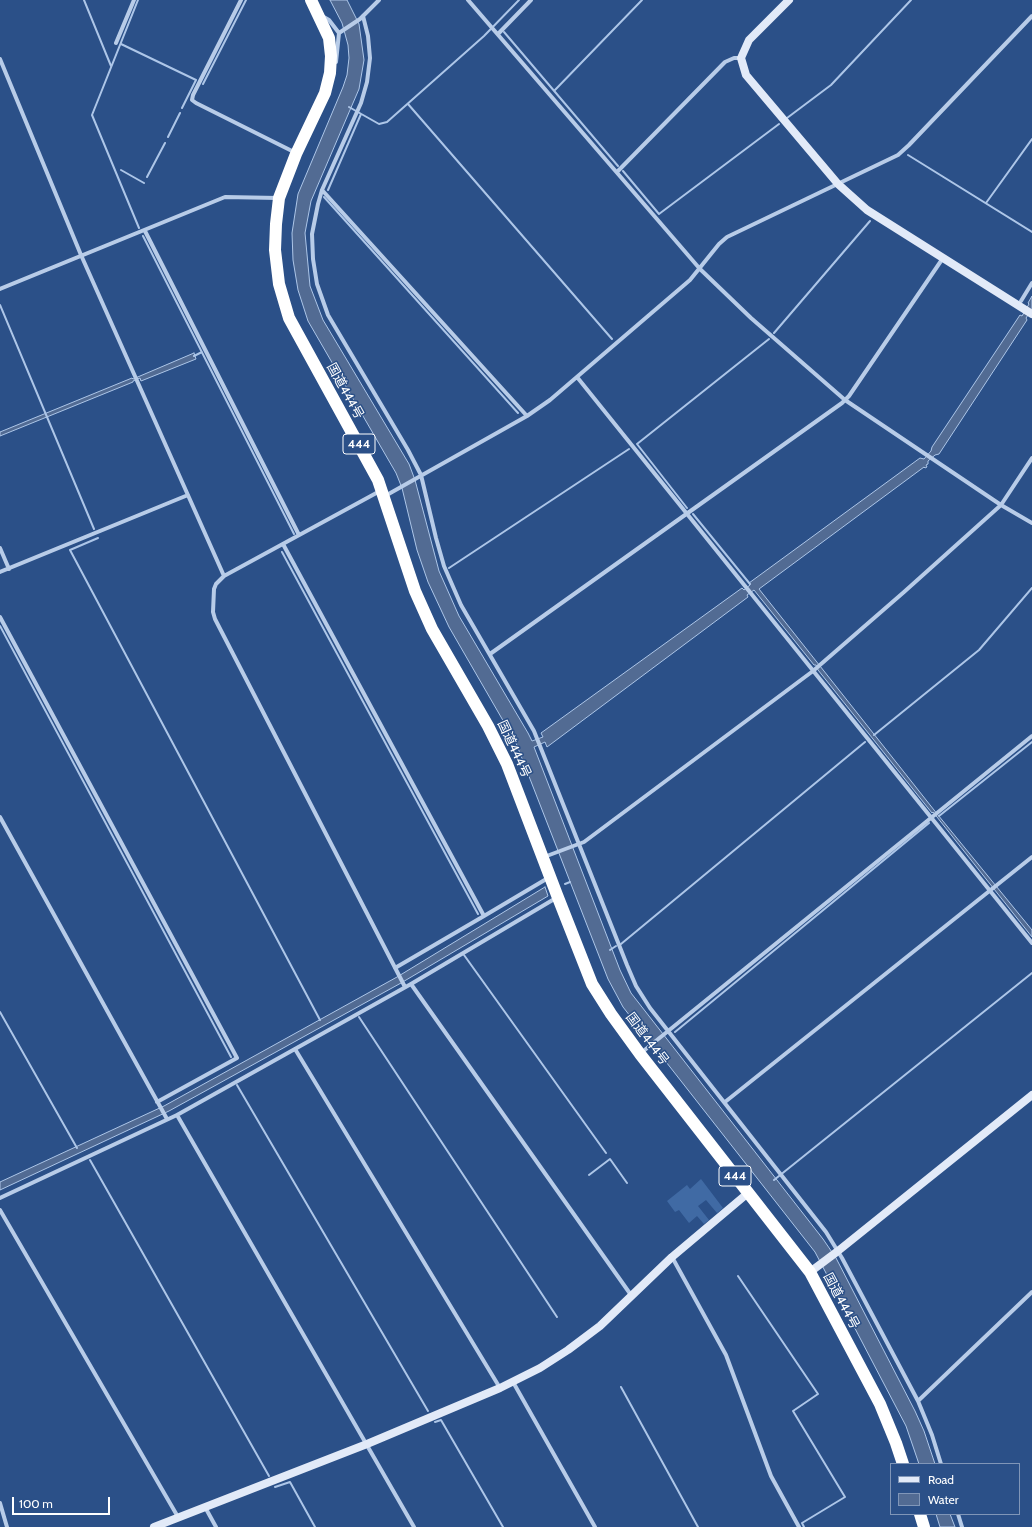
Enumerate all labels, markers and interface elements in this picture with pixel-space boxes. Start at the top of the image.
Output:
street label: 国道444号 [323,360,367,422]
road number: 444 [343,434,375,454]
street label: 国道444号 [494,718,534,780]
street label: 国道444号 [622,1010,672,1068]
road number: 444 [719,1166,751,1186]
street label: 国道444号 [820,1270,862,1332]
legend [890,1463,1020,1515]
text: Road [928,1472,954,1487]
scale bar [14,1489,112,1515]
text: Water [928,1492,958,1507]
text: 100 m [19,1496,53,1511]

